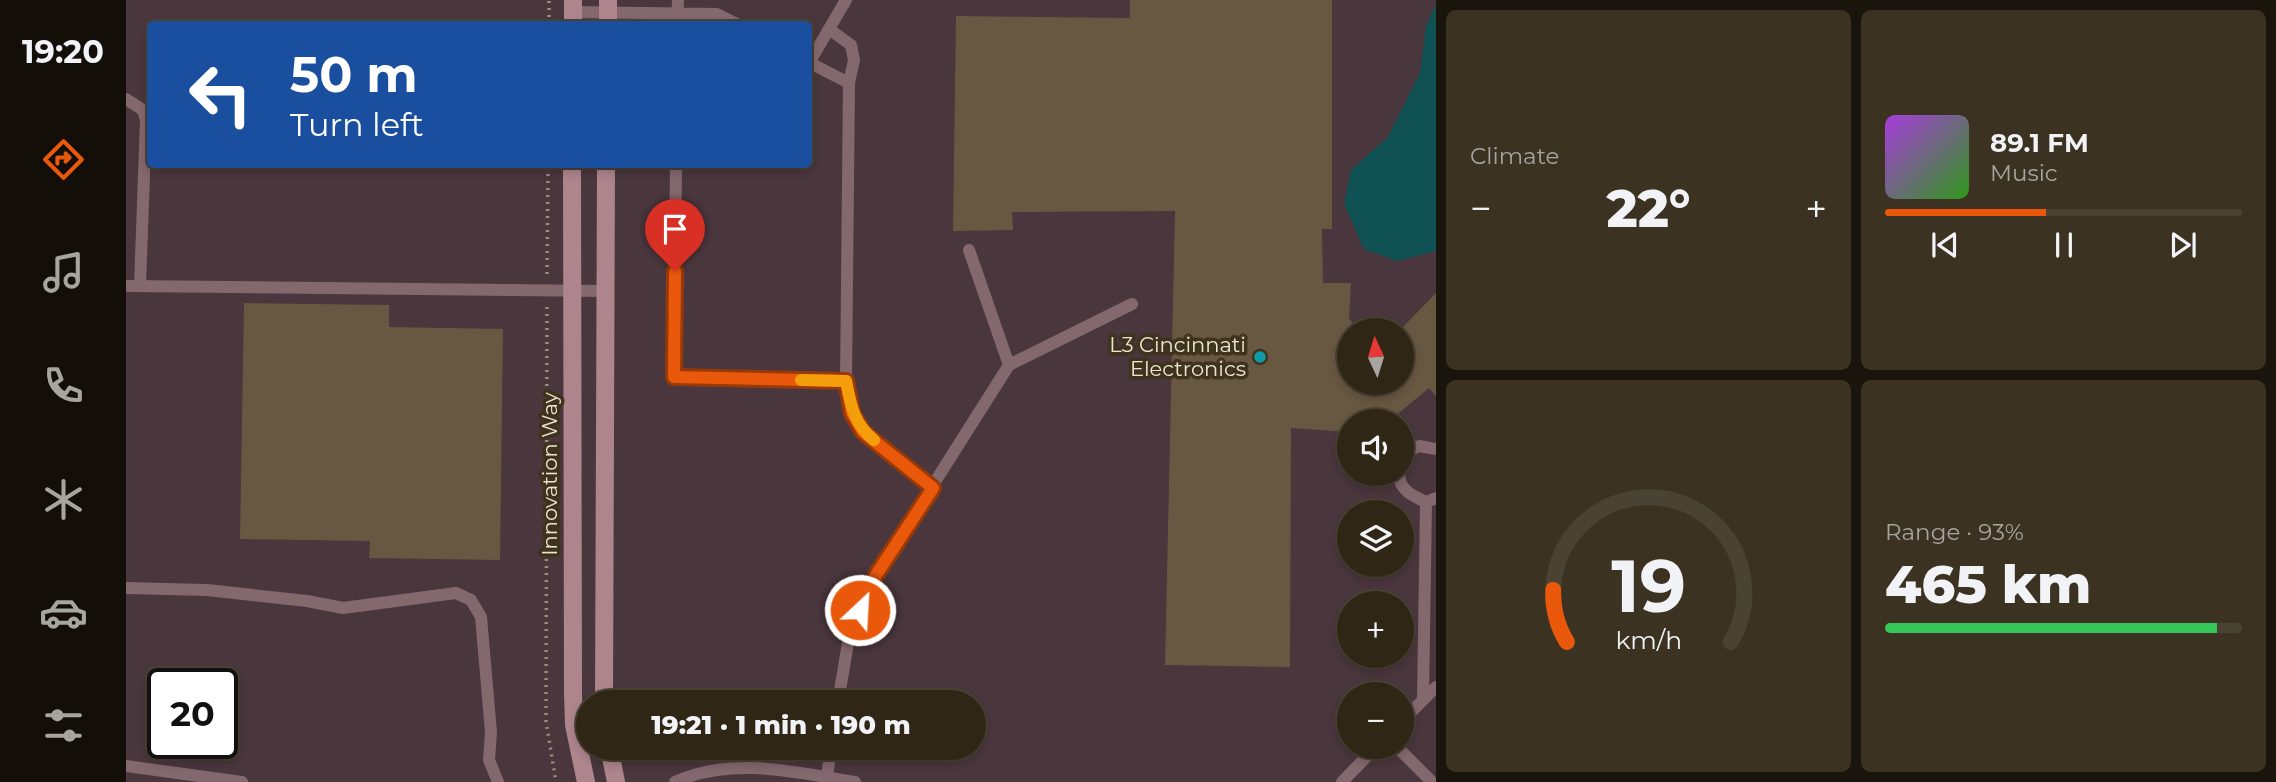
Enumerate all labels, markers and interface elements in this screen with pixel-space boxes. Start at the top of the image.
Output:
text: 19:20 [22,32,104,71]
text: 50 m [290,45,418,104]
icon: left [175,49,266,140]
text: Turn left [290,105,424,144]
text: 89.1 FM [1990,127,2089,159]
icon: directions [39,135,88,184]
text: Climate [1470,142,1559,170]
text: Music [1990,159,2058,187]
text: 22° [1607,177,1690,240]
text: − [1470,185,1492,232]
text: + [1805,185,1827,232]
pin [645,199,705,271]
icon: arrive [656,210,694,248]
icon: previous [1926,226,1964,264]
icon: pause [2045,226,2083,264]
icon: next [2164,226,2202,264]
icon: music [39,248,88,297]
north arrow [1337,318,1414,396]
map controls [1337,318,1414,759]
place label: L3 Cincinnati Electronics [1109,332,1246,381]
marker: L3 Cincinnati Electronics [1252,349,1268,365]
icon: phone [39,361,88,410]
street label: Innovation Way [537,392,562,556]
button: sound [1337,409,1414,486]
icon: climate [39,475,88,524]
button: layers [1337,500,1414,577]
text: Range · 93% [1885,518,2024,546]
text: 19 [1611,542,1686,630]
text: 465 km [1885,553,2091,616]
position arrow [823,573,897,647]
icon: car [39,588,88,637]
button: + [1337,591,1414,668]
text: km/h [1615,625,1682,655]
speed limit sign: 20 [147,668,238,759]
button: − [1337,682,1414,759]
icon: filters [39,701,88,750]
text: 19:21 · 1 min · 190 m [651,709,911,741]

